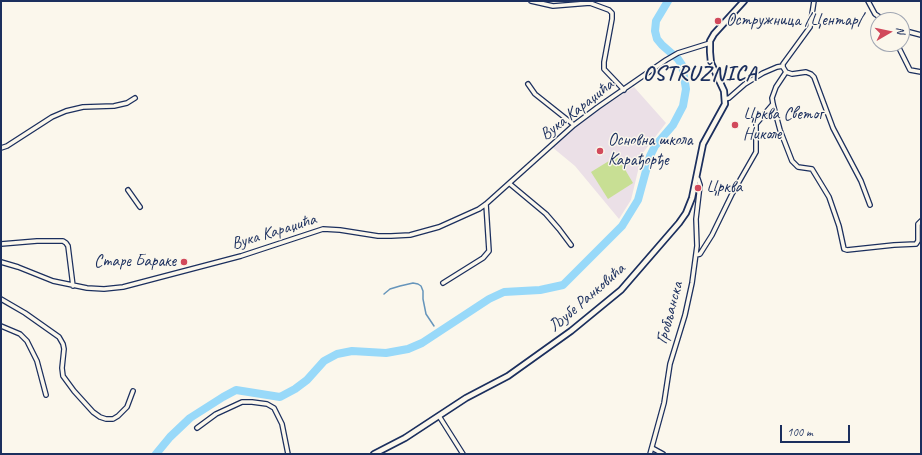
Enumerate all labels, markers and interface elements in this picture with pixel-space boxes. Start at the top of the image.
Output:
place label: Остружница /Центар/ [726,11,863,31]
north arrow [870,12,910,52]
marker: Остружница /Центар/ [713,16,723,26]
text: N [893,26,908,35]
district label: OSTRUŽNICA [643,61,757,87]
street label: Вука Караџића [536,75,618,145]
place label: Црква Светог Николе [743,105,823,145]
marker: Црква Светог Николе [730,120,740,130]
place label: Основна школа Карађорђе [608,131,693,171]
marker: Основна школа Карађорђе [595,146,605,156]
place label: Црква [706,178,742,198]
marker: Црква [693,183,703,193]
street label: Вука Караџића [229,209,319,255]
place label: Старе Бараке [94,252,176,272]
marker: Старе Бараке [179,257,189,267]
street label: Љубе Ранковића [544,259,630,337]
street label: Гробљанска [652,280,688,346]
scale bar [782,417,852,443]
text: 100 m [787,424,813,440]

